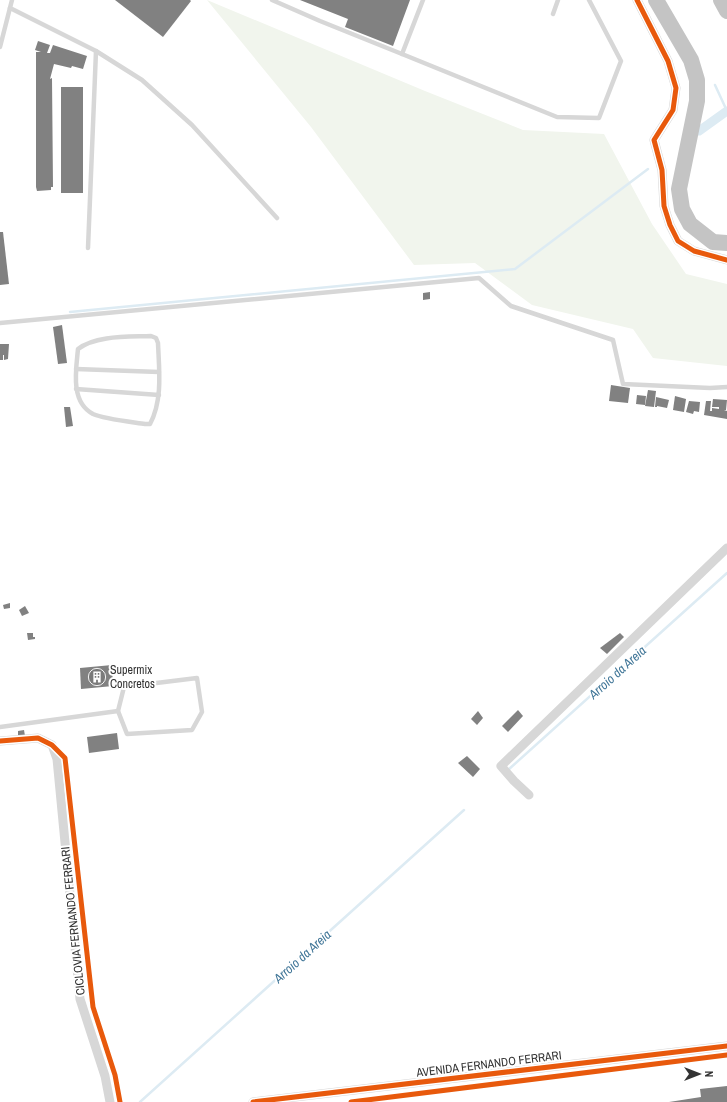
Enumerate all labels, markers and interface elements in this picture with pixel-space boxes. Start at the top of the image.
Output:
water label: Arroio da Areia [584,642,650,703]
place label: Supermix Concretos [110,662,155,692]
building icon: Supermix Concretos [87,667,107,687]
street label: CICLOVIA FERNANDO FERRARI [57,846,89,996]
water label: Arroio da Areia [269,926,335,987]
street label: AVENIDA FERNANDO FERRARI [415,1047,562,1081]
north arrow [679,1054,719,1094]
text: N [702,1071,716,1077]

